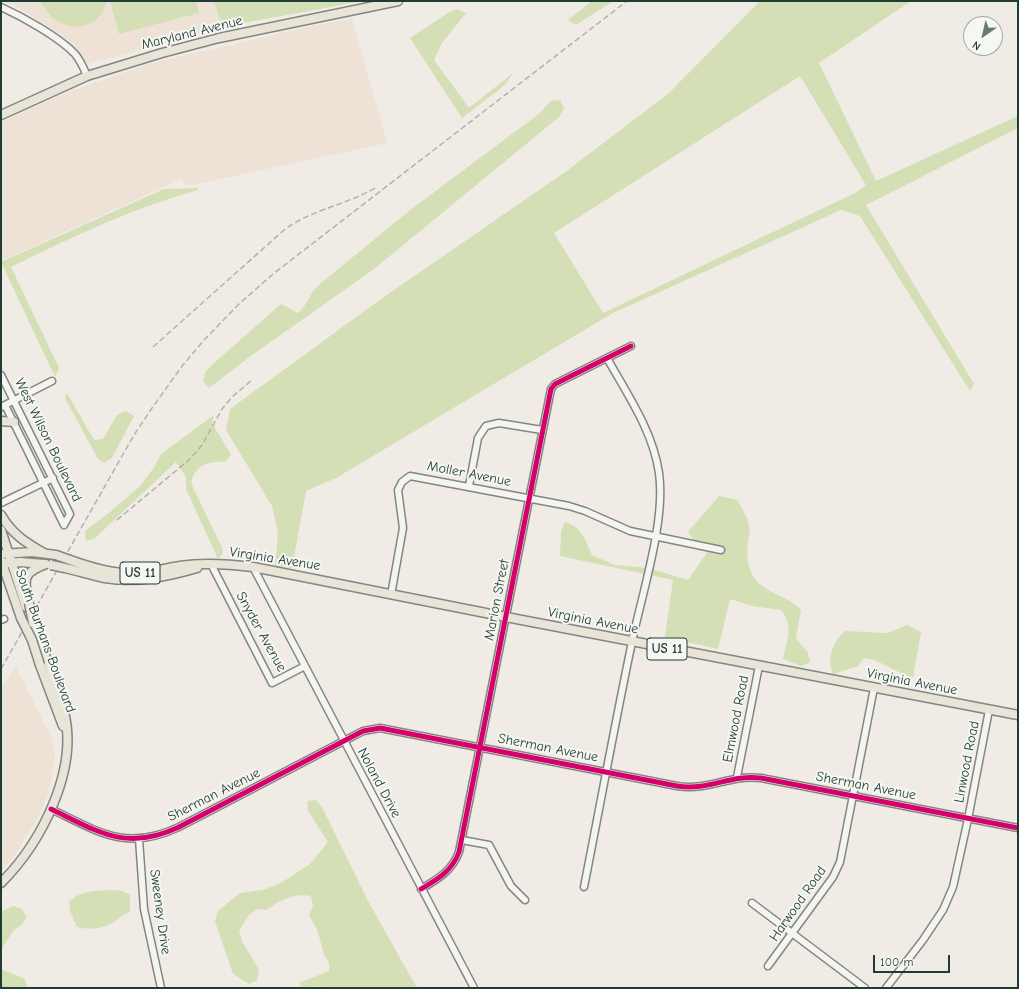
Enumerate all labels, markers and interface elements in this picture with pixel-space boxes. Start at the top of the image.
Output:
street label: Maryland Avenue [140,12,244,54]
north arrow [963,16,1003,56]
text: N [970,38,983,53]
street label: West Wilson Boulevard [11,375,85,505]
street label: Moller Avenue [426,458,512,490]
street label: Virginia Avenue [228,544,322,574]
street label: Marion Street [481,558,513,642]
road number: US 11 [120,562,160,584]
street label: South Burhans Boulevard [11,567,79,715]
street label: Snyder Avenue [232,589,290,675]
street label: Virginia Avenue [546,604,640,638]
road number: US 11 [647,638,687,660]
street label: Virginia Avenue [865,665,959,699]
street label: Elmwood Road [719,674,753,764]
street label: Linwood Road [951,720,983,804]
street label: Sherman Avenue [497,730,599,766]
street label: Noland Drive [354,745,404,821]
street label: Sherman Avenue [165,764,263,826]
street label: Sherman Avenue [815,768,917,804]
street label: Harwood Road [766,863,830,945]
street label: Sweeney Drive [146,868,174,956]
scale bar [875,947,952,973]
text: 100 m [880,955,913,969]

